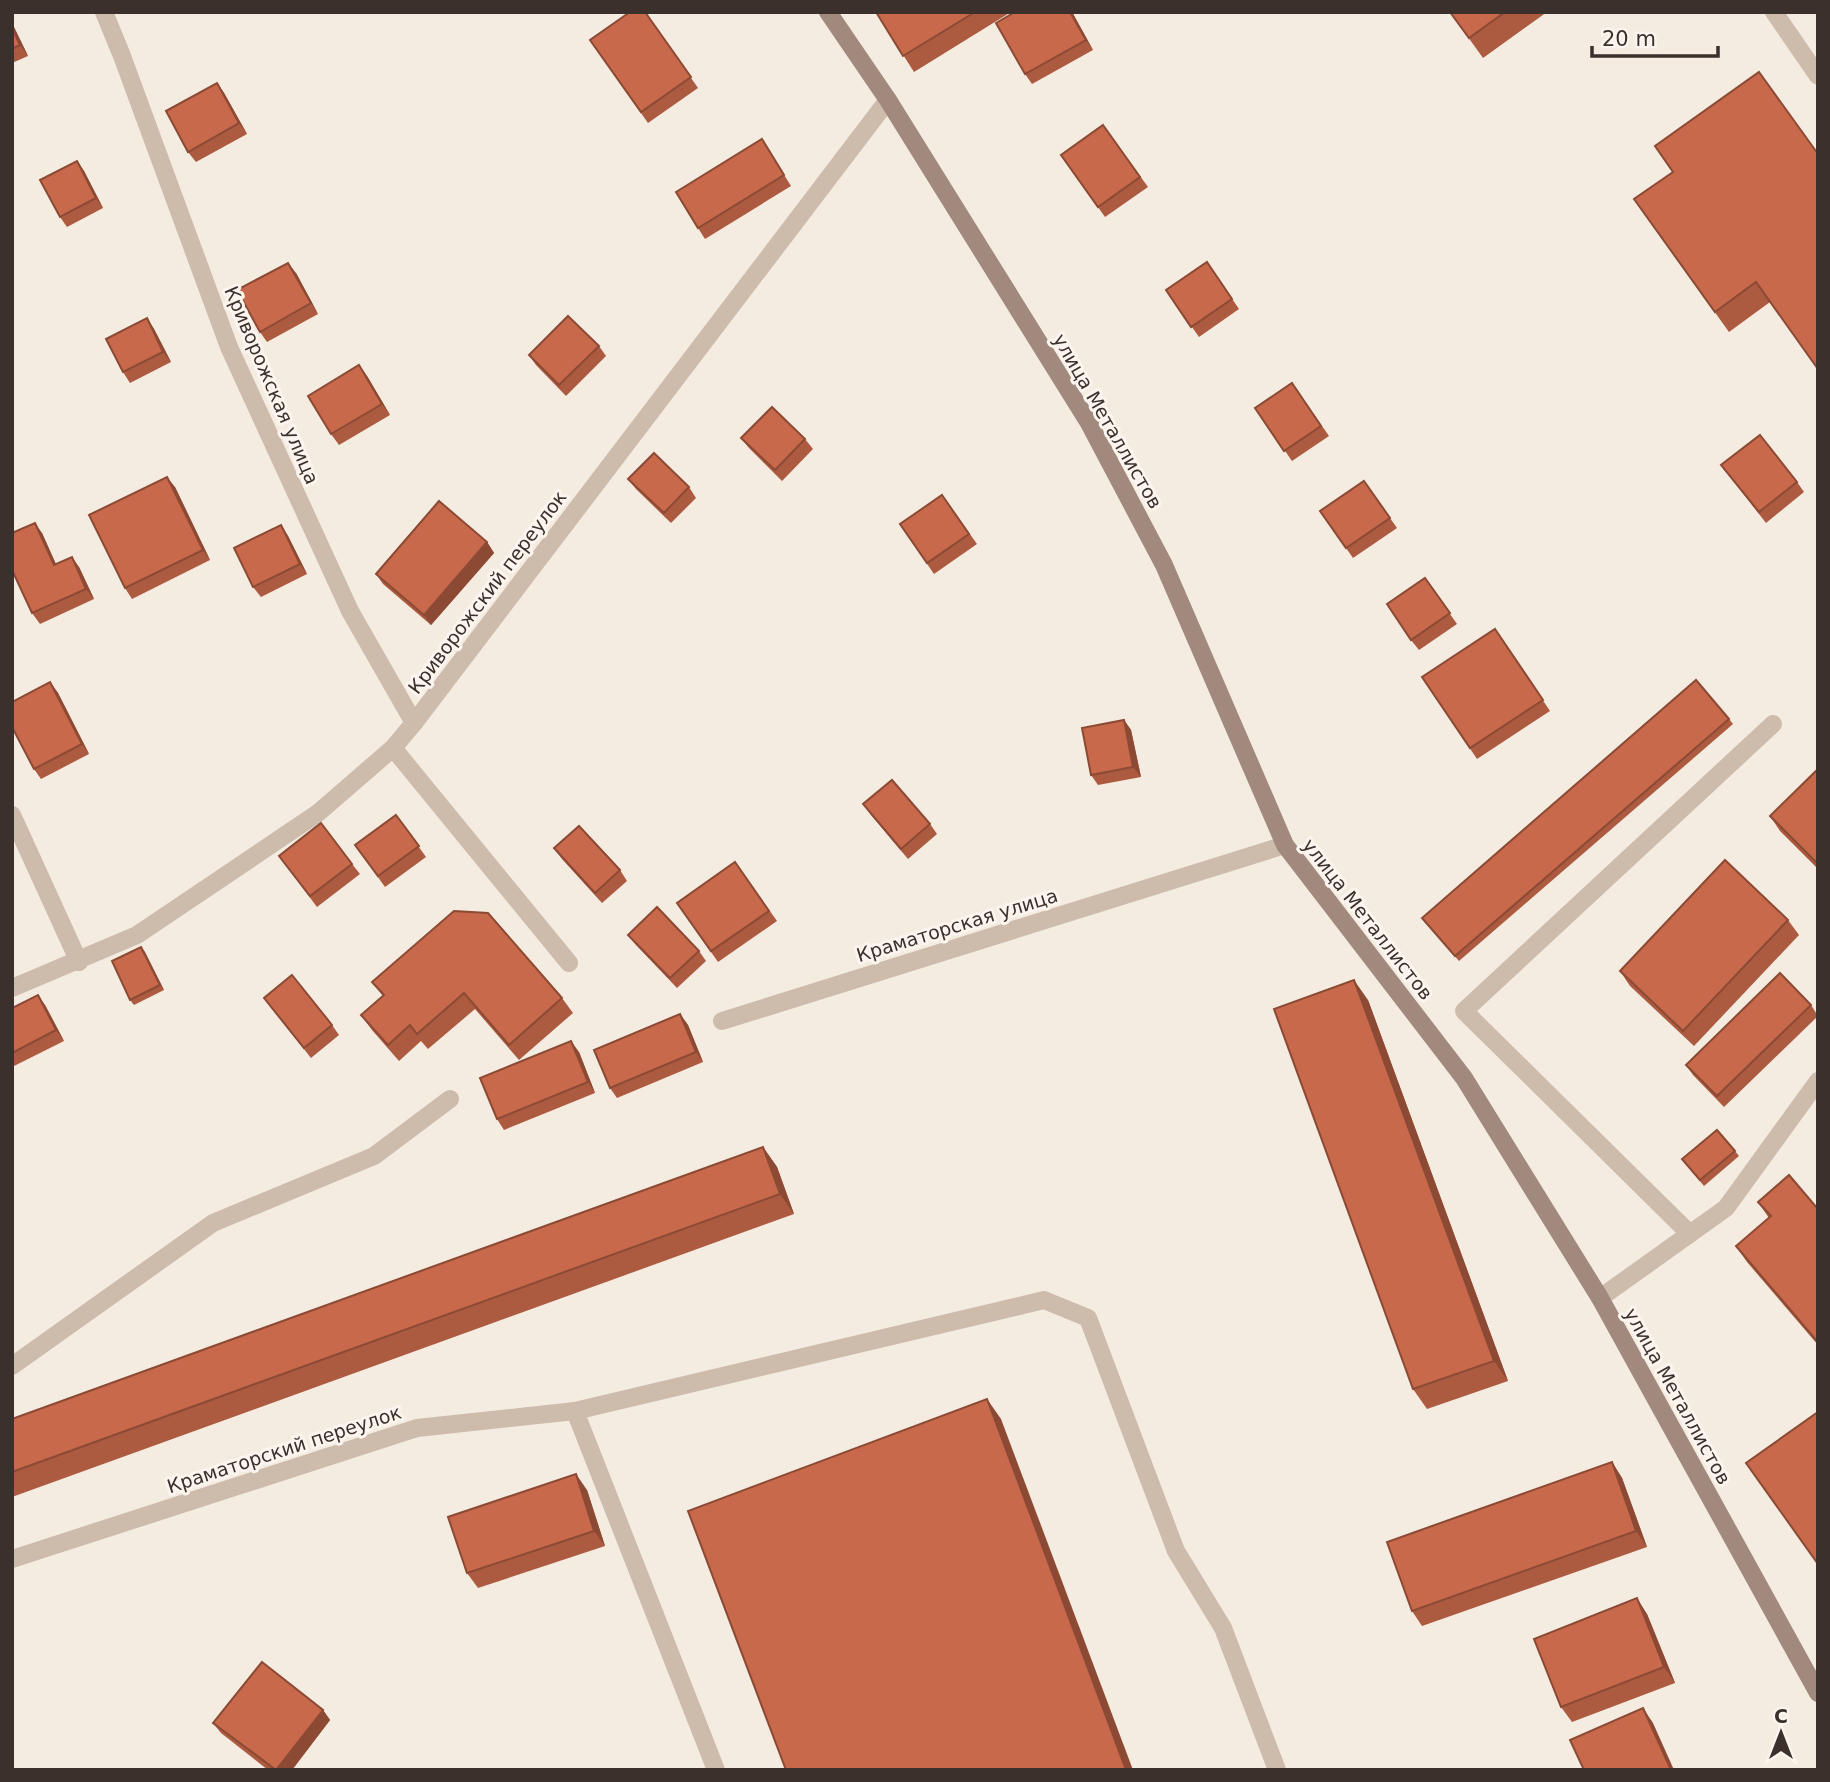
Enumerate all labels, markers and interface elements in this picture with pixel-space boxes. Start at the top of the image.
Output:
scale bar [1592,14,1718,58]
text: 20 m [1602,27,1656,51]
street label: Криворожская улица [220,283,324,487]
street label: улица Металлистов [1049,330,1167,512]
street label: Криворожский переулок [403,486,571,698]
street label: улица Металлистов [1298,834,1438,1004]
street label: Краматорская улица [854,884,1060,966]
street label: улица Металлистов [1620,1304,1736,1488]
street label: Краматорский переулок [164,1401,404,1497]
north arrow [1746,1698,1816,1768]
text: С [1774,1705,1788,1727]

